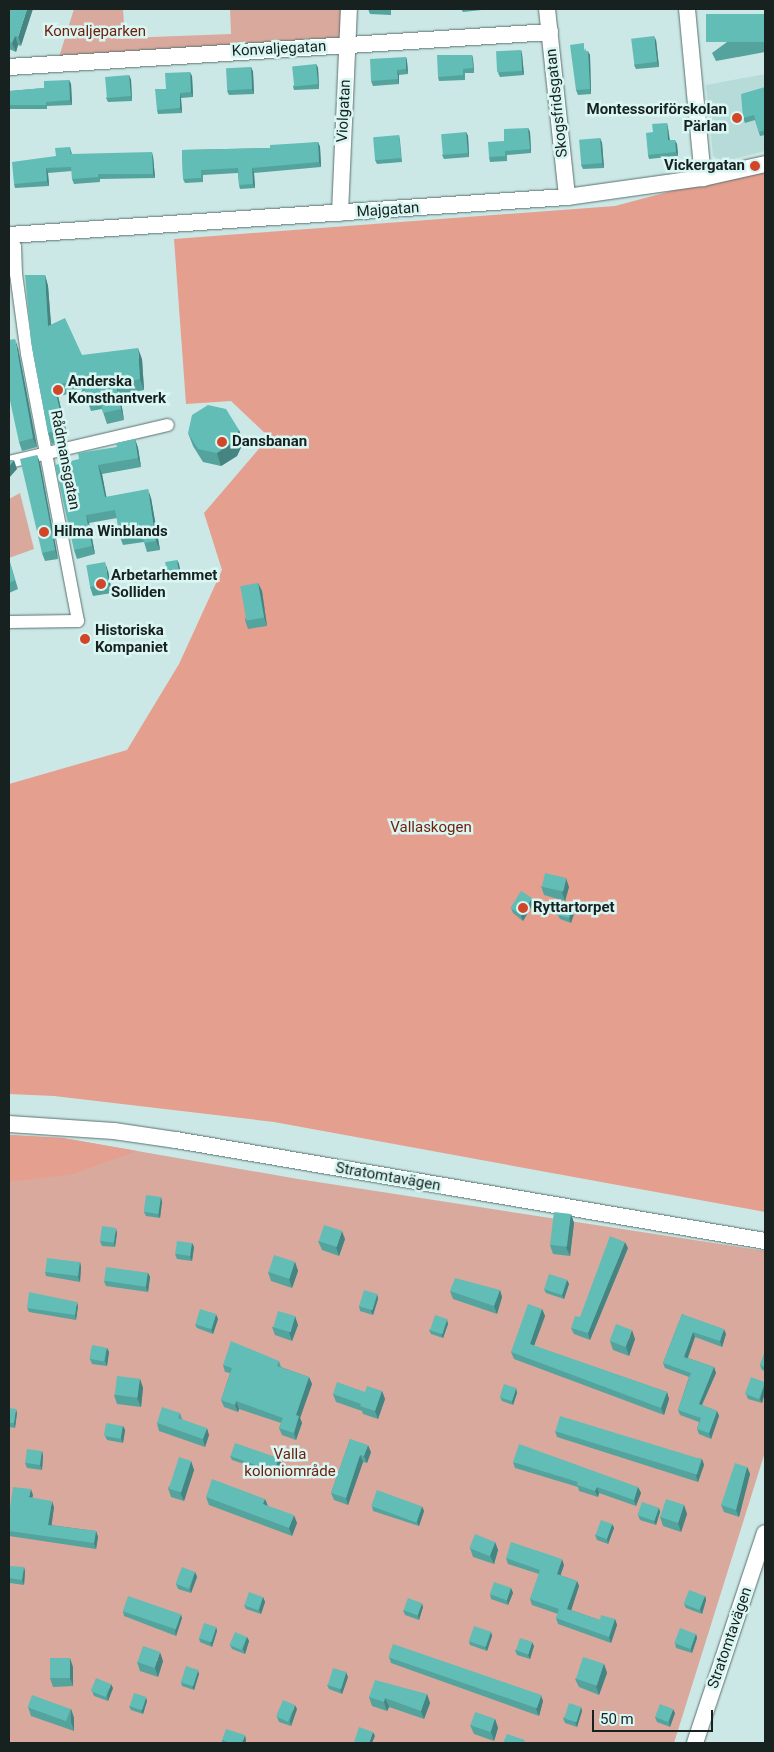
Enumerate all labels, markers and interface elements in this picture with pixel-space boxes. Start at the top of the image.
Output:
park label: Konvaljeparken [44,23,146,41]
street label: Konvaljegatan [231,38,327,60]
street label: Skogsfridsgatan [542,48,572,158]
street label: Violgatan [333,79,355,143]
place label: Montessoriförskolan Pärlan [587,100,727,135]
marker: Montessoriförskolan Pärlan [731,112,743,124]
place label: Vickergatan [664,157,745,175]
marker: Vickergatan [749,160,761,172]
street label: Majgatan [356,199,420,221]
place label: Anderska Konsthantverk [68,372,166,407]
marker: Anderska Konsthantverk [52,384,64,396]
street label: Rådmansgatan [47,409,83,511]
place label: Dansbanan [232,433,307,451]
marker: Dansbanan [216,436,228,448]
place label: Hilma Winblands [54,523,168,541]
marker: Hilma Winblands [38,526,50,538]
place label: Arbetarhemmet Solliden [111,566,217,601]
marker: Arbetarhemmet Solliden [95,578,107,590]
place label: Historiska Kompaniet [95,621,168,656]
marker: Historiska Kompaniet [79,633,91,645]
park label: Vallaskogen [390,819,472,837]
place label: Ryttartorpet [533,899,615,917]
marker: Ryttartorpet [517,902,529,914]
street label: Stratomtavägen [334,1159,442,1195]
park label: Valla koloniområde [244,1445,336,1480]
street label: Stratomtavägen [704,1585,756,1691]
scale bar [594,1700,715,1732]
text: 50 m [600,1710,634,1728]

